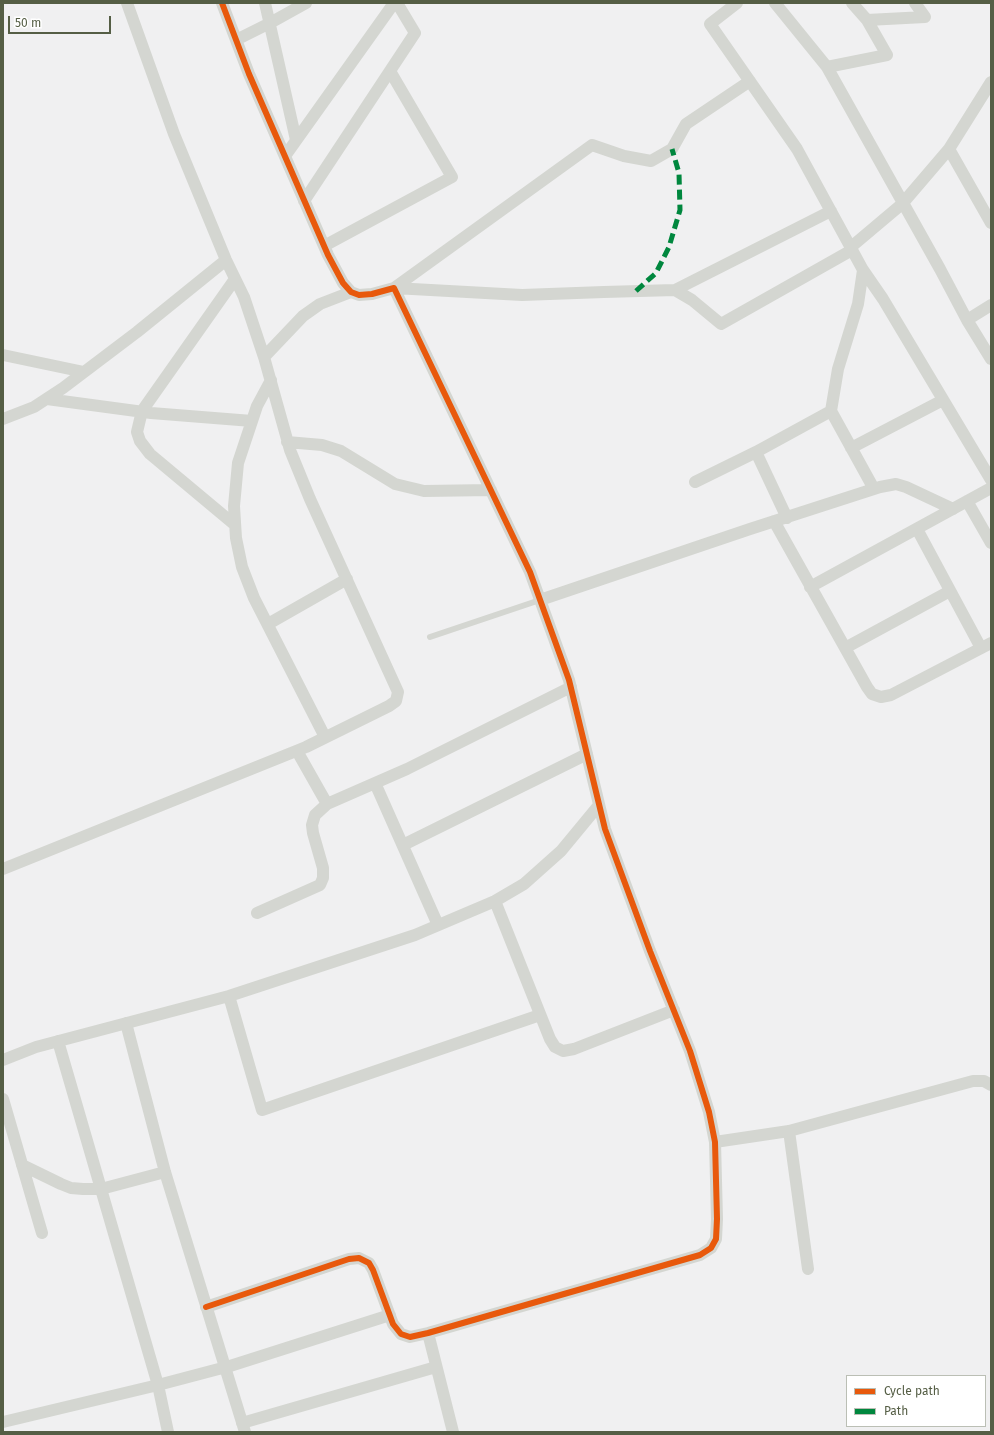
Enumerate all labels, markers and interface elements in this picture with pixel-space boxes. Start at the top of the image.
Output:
scale bar [10,8,113,34]
text: 50 m [15,16,41,30]
legend [846,1375,986,1427]
text: Cycle path [884,1384,940,1398]
text: Path [884,1404,908,1418]

